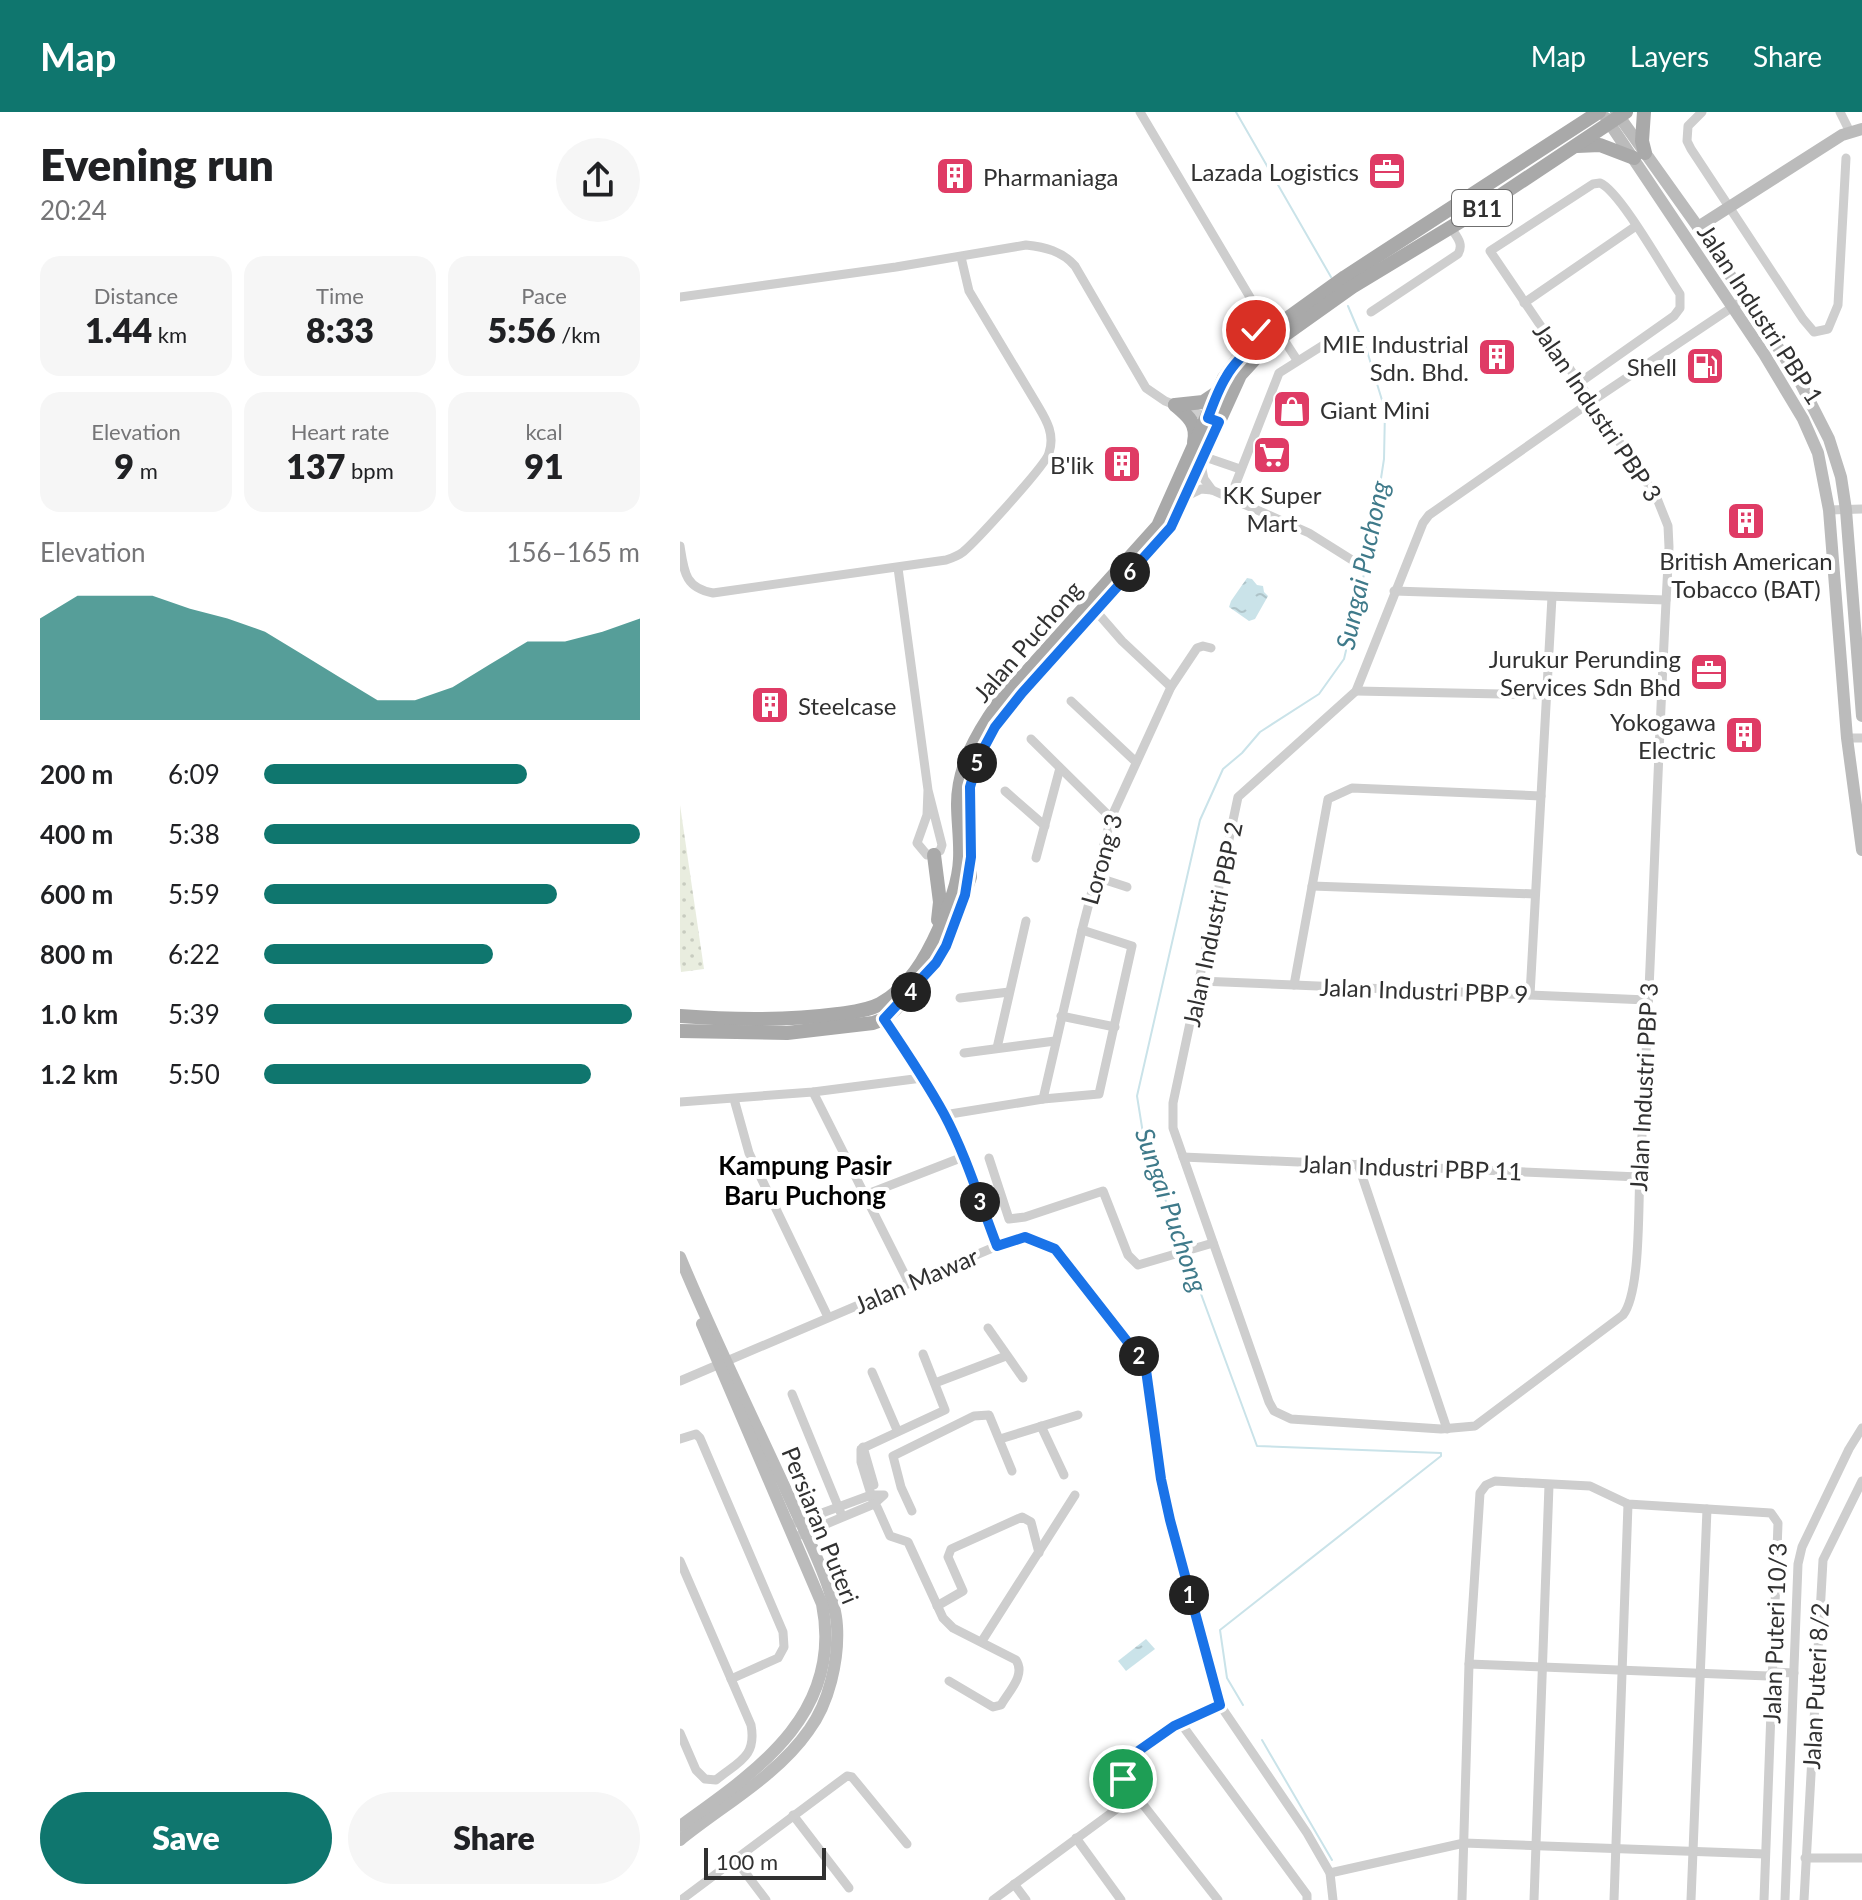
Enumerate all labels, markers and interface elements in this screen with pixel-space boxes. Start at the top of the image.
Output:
text: Map [40,33,116,79]
text: Map [1531,39,1586,73]
text: Layers [1630,39,1709,73]
text: Share [1753,39,1822,73]
text: Evening run [40,138,274,190]
button: share [556,138,640,222]
office icon: Lazada Logistics [1366,150,1408,192]
building icon: Pharmaniaga [934,155,976,197]
place label: Lazada Logistics [1190,157,1359,186]
place label: Pharmaniaga [983,162,1119,191]
road number: B11 [1452,190,1512,226]
text: 20:24 [40,194,107,226]
street label: Jalan Industri PBP 1 [1692,219,1830,409]
text: Distance [94,282,178,309]
text: Time [316,282,364,309]
text: Pace [521,282,567,309]
pin [1222,296,1290,364]
icon: check [1234,308,1278,352]
text: 1.44 [85,309,152,350]
text: 8:33 [306,309,374,350]
text: 5:56 [487,309,556,350]
street label: Jalan Industri PBP 3 [1528,317,1668,507]
text: km [152,321,187,348]
text: /km [556,321,601,348]
place label: MIE Industrial Sdn. Bhd. [1322,329,1469,386]
building icon: MIE Industrial Sdn. Bhd. [1476,336,1518,378]
fuel station icon: Shell [1684,345,1726,387]
place label: Shell [1627,352,1677,381]
shop icon: Giant Mini [1271,388,1313,430]
place label: Giant Mini [1320,395,1430,424]
text: Elevation [91,418,181,445]
text: Heart rate [291,418,389,445]
text: kcal [525,418,563,445]
supermarket icon: KK Super Mart [1251,434,1293,476]
building icon: B'lik [1101,443,1143,485]
text: 9 [114,445,134,486]
text: 137 [286,445,345,486]
text: 91 [524,445,564,486]
place label: B'lik [1050,450,1095,479]
text: m [134,457,158,484]
text: bpm [345,457,394,484]
water label: Sungai Puchong [1328,477,1396,652]
place label: KK Super Mart [1223,480,1322,537]
building icon: British American Tobacco (BAT) [1725,500,1767,542]
text: Elevation [40,536,146,568]
text: 156–165 m [506,536,640,568]
place label: British American Tobacco (BAT) [1659,546,1833,603]
pin: 6 [1110,552,1150,592]
text: 6 [1124,558,1136,585]
street label: Jalan Puchong [967,575,1087,707]
place label: Jurukur Perunding Services Sdn Bhd [1489,644,1681,701]
office icon: Jurukur Perunding Services Sdn Bhd [1688,651,1730,693]
building icon: Steelcase [749,684,791,726]
place label: Steelcase [798,691,897,720]
place label: Yokogawa Electric [1610,707,1716,764]
building icon: Yokogawa Electric [1723,714,1765,756]
pin: 5 [957,743,997,783]
text: 5 [971,749,983,776]
text: 200 m [40,758,113,790]
text: 6:09 [168,758,220,790]
street label: Lorong 3 [1074,810,1128,908]
text: 400 m [40,818,113,850]
text: 5:38 [168,818,220,850]
street label: Jalan Industri PBP 2 [1176,819,1248,1029]
text: 600 m [40,878,113,910]
text: 5:59 [168,878,220,910]
text: 800 m [40,938,113,970]
text: 6:22 [168,938,220,970]
pin: 4 [891,972,931,1012]
street label: Jalan Industri PBP 9 [1319,972,1529,1008]
text: 4 [905,978,917,1005]
street label: Jalan Industri PBP 3 [1623,982,1663,1192]
text: 1.0 km [40,998,118,1030]
text: 5:39 [168,998,220,1030]
text: 1.2 km [40,1058,118,1090]
text: 5:50 [168,1058,220,1090]
water label: Sungai Puchong [1129,1124,1215,1297]
district label: Kampung Pasir Baru Puchong [718,1149,892,1211]
street label: Jalan Industri PBP 11 [1299,1149,1523,1185]
pin: 3 [960,1182,1000,1222]
text: 3 [974,1188,986,1215]
street label: Jalan Mawar [850,1241,983,1319]
pin: 2 [1119,1336,1159,1376]
text: 2 [1133,1342,1145,1369]
street label: Persiaran Puteri [776,1442,866,1608]
street label: Jalan Puteri 10/3 [1756,1542,1792,1724]
pin: 1 [1169,1575,1209,1615]
text: 1 [1183,1581,1195,1608]
street label: Jalan Puteri 8/2 [1796,1602,1834,1770]
pin [1089,1745,1157,1813]
icon: arrive [1101,1757,1145,1801]
button: Save [40,1792,332,1884]
button: Share [348,1792,640,1884]
scale bar [704,1844,826,1880]
text: 100 m [716,1848,778,1875]

